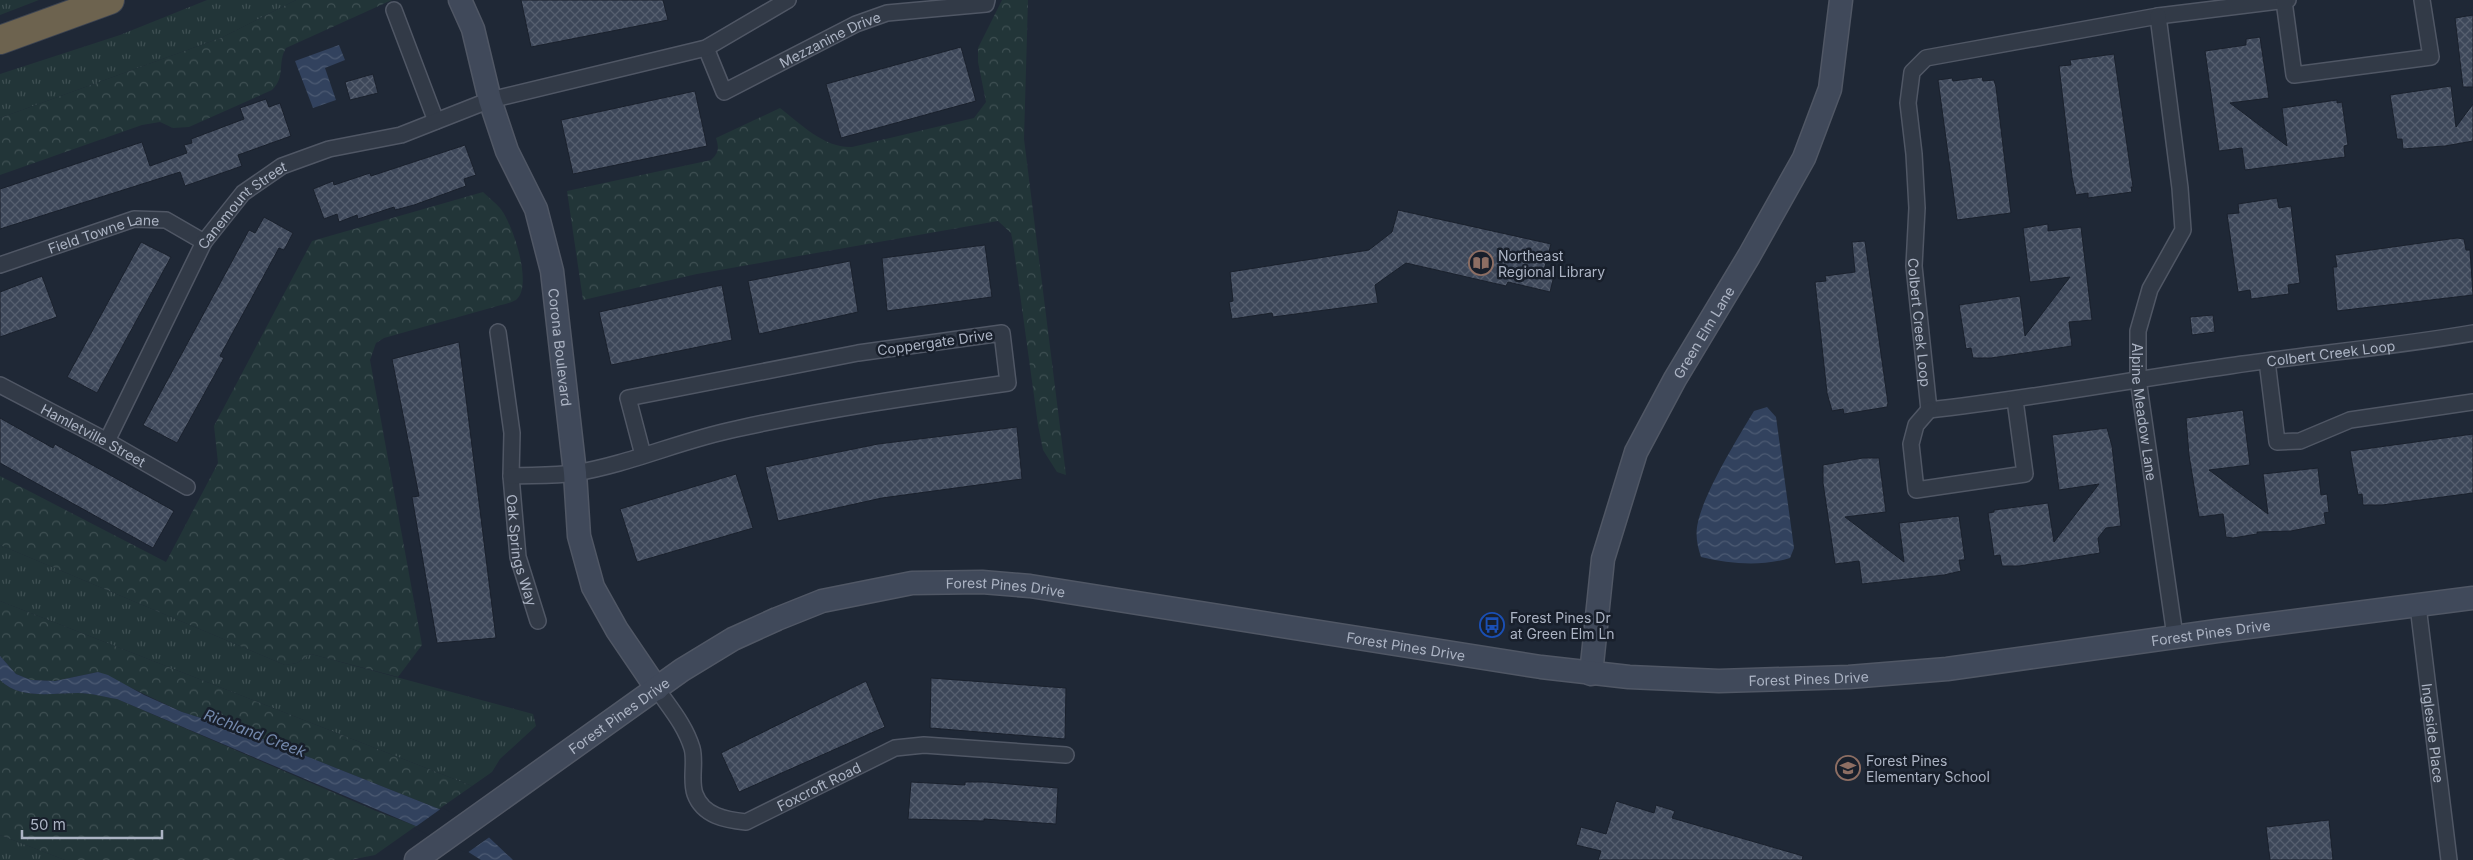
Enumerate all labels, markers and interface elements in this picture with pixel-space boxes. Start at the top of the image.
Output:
street label: Mezzanine Drive [776,8,883,71]
street label: Canemount Street [194,157,289,251]
street label: Field Towne Lane [45,211,160,256]
place label: Northeast Regional Library [1498,247,1605,280]
library icon: Northeast Regional Library [1468,250,1494,276]
street label: Colbert Creek Loop [1905,258,1935,388]
street label: Green Elm Lane [1669,283,1737,381]
street label: Corona Boulevard [546,287,576,407]
street label: Coppergate Drive [876,325,994,359]
street label: Colbert Creek Loop [2266,336,2396,369]
street label: Alpine Meadow Lane [2129,343,2161,482]
street label: Hamletville Street [38,400,149,470]
street label: Oak Springs Way [504,493,541,608]
street label: Forest Pines Drive [946,573,1067,600]
place label: Forest Pines Dr at Green Elm Ln [1510,609,1615,642]
bus stop icon: Forest Pines Dr at Green Elm Ln [1479,612,1505,638]
street label: Forest Pines Drive [2150,616,2271,649]
street label: Forest Pines Drive [1345,628,1467,663]
street label: Forest Pines Drive [1748,667,1869,689]
street label: Forest Pines Drive [565,673,672,757]
street label: Ingleside Place [2419,682,2448,784]
water label: Richland Creek [201,705,309,761]
place label: Forest Pines Elementary School [1866,752,1990,785]
school or university icon: Forest Pines Elementary School [1835,755,1861,781]
street label: Foxcroft Road [774,758,863,814]
scale bar [22,808,162,840]
text: 50 m [30,815,66,834]

